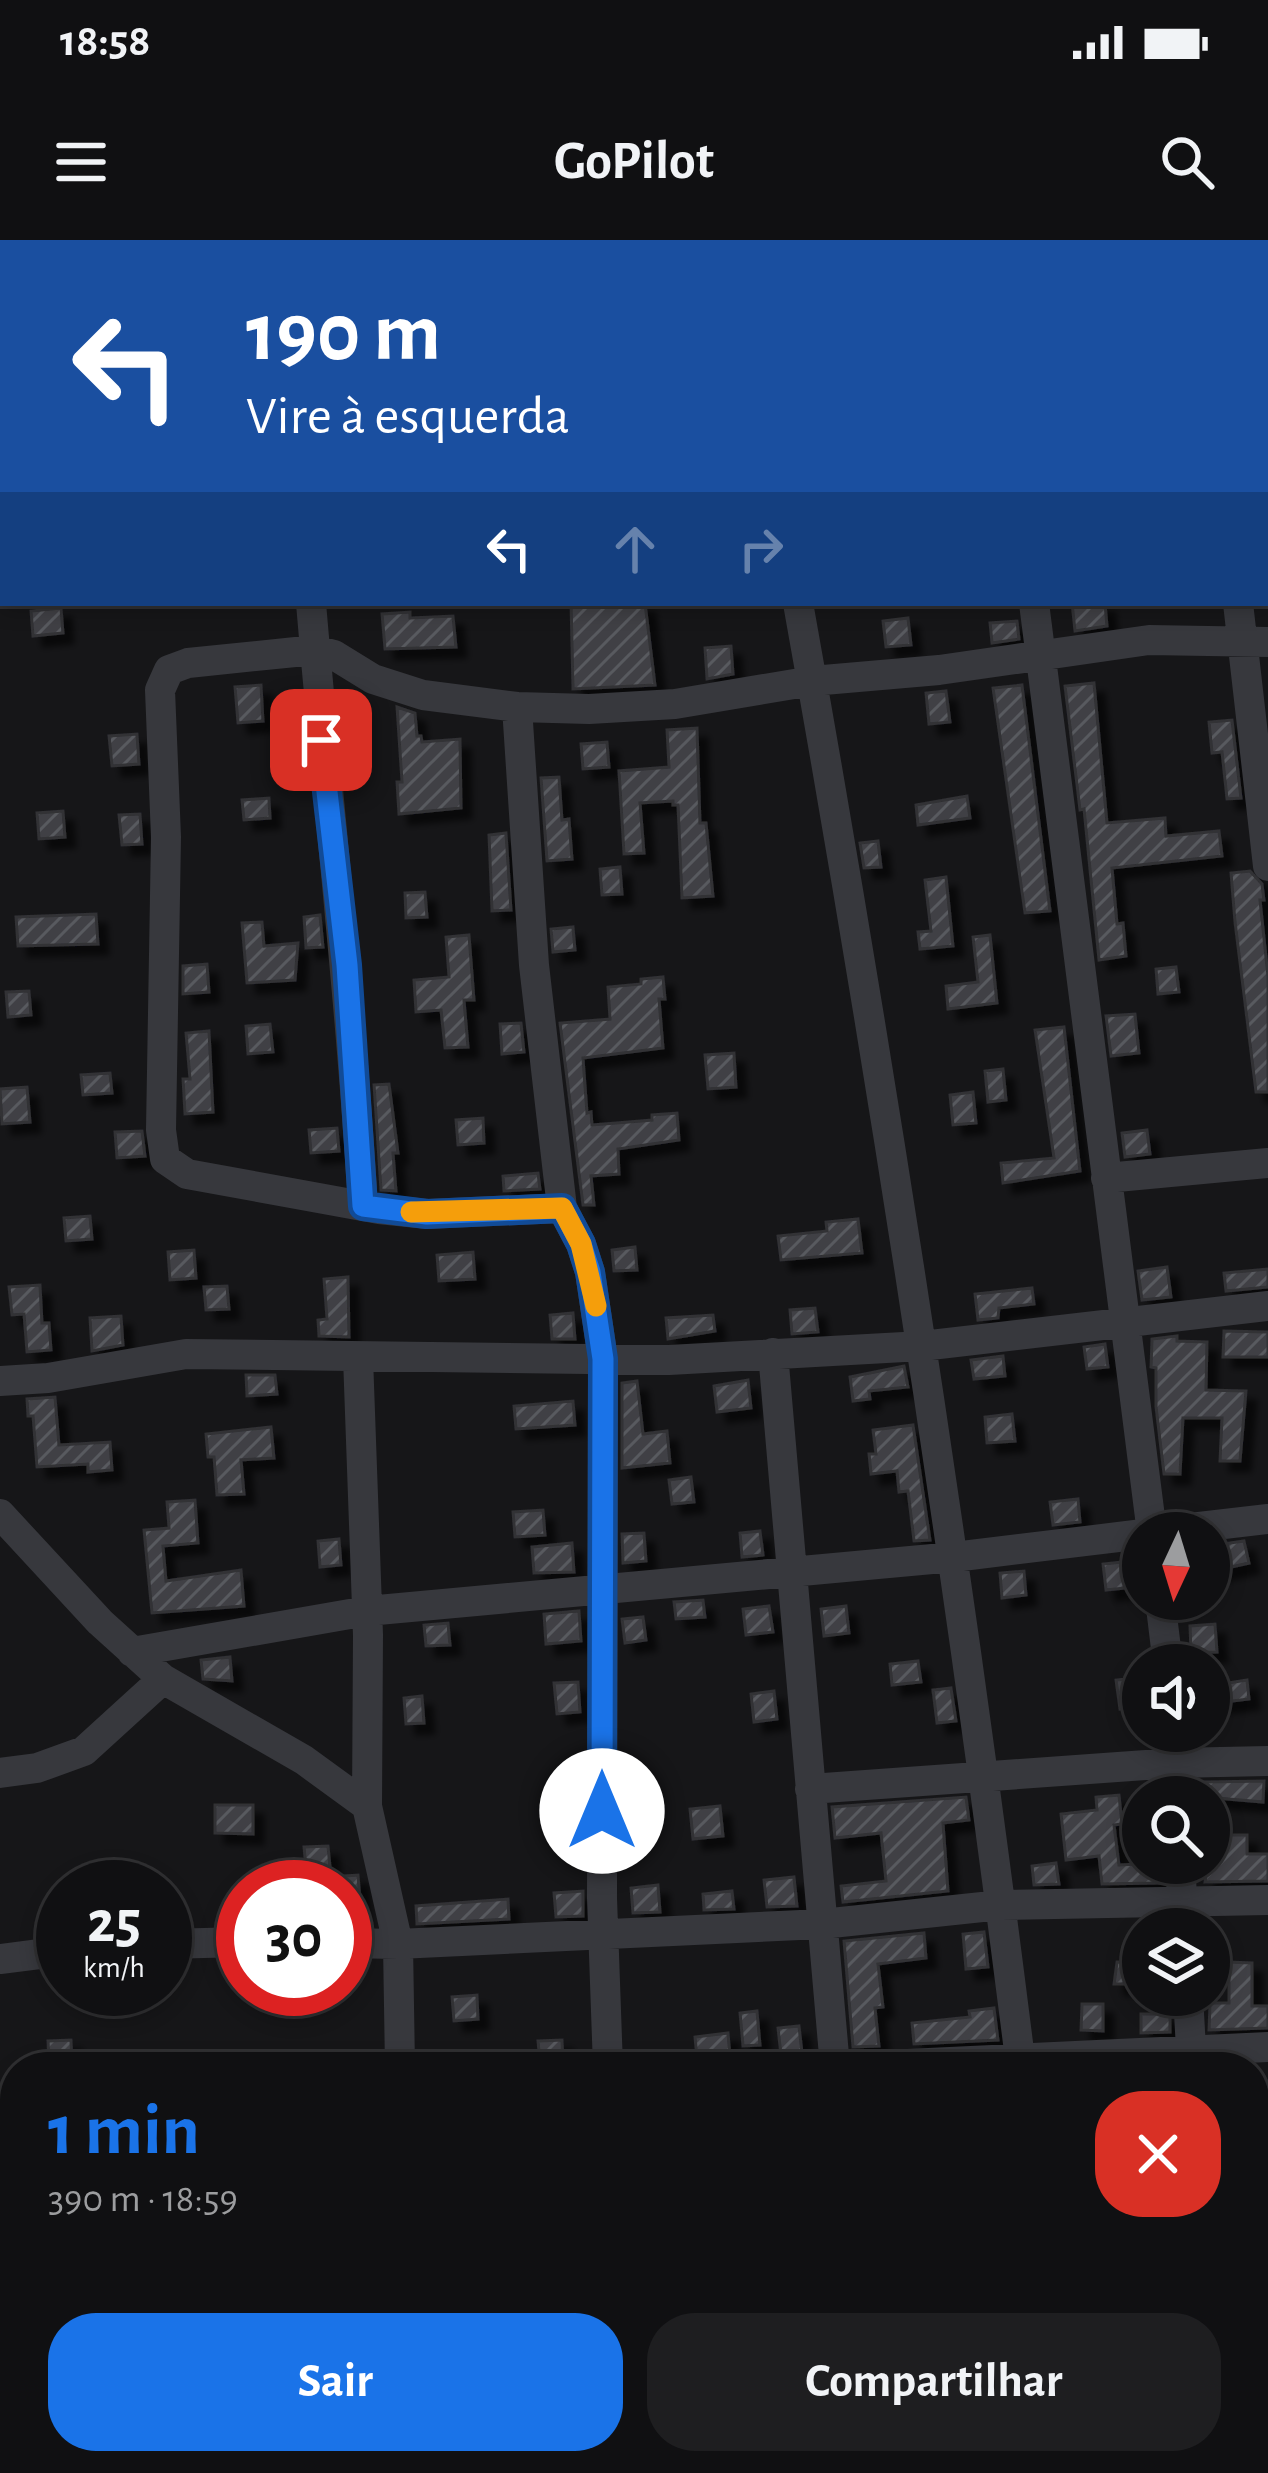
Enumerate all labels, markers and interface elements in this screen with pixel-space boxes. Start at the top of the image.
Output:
text: 18:58 [60,19,150,64]
icon: menu [48,129,114,195]
icon: search [1154,129,1220,195]
text: GoPilot [554,135,714,189]
icon: left [48,288,204,444]
text: 190 m [246,292,441,376]
text: Vire à esquerda [246,390,570,444]
icon: left [476,516,542,582]
icon: ahead [602,516,668,582]
icon: right [728,516,794,582]
pin [270,689,372,791]
icon: arrive [288,707,354,773]
north arrow [1122,1512,1230,1620]
map controls [1122,1512,1230,2016]
button: sound [1122,1644,1230,1752]
position arrow [539,1748,665,1874]
button: search [1122,1776,1230,1884]
speed limit sign: 30 [216,1860,372,2016]
text: 25 [87,1893,141,1953]
button: layers [1122,1908,1230,2016]
text: km/h [83,1953,145,1983]
button: close [1095,2091,1221,2217]
text: 1 min [48,2095,200,2167]
text: 390 m · 18:59 [48,2180,238,2219]
button: Sair [48,2313,623,2451]
button: Compartilhar [647,2313,1221,2451]

